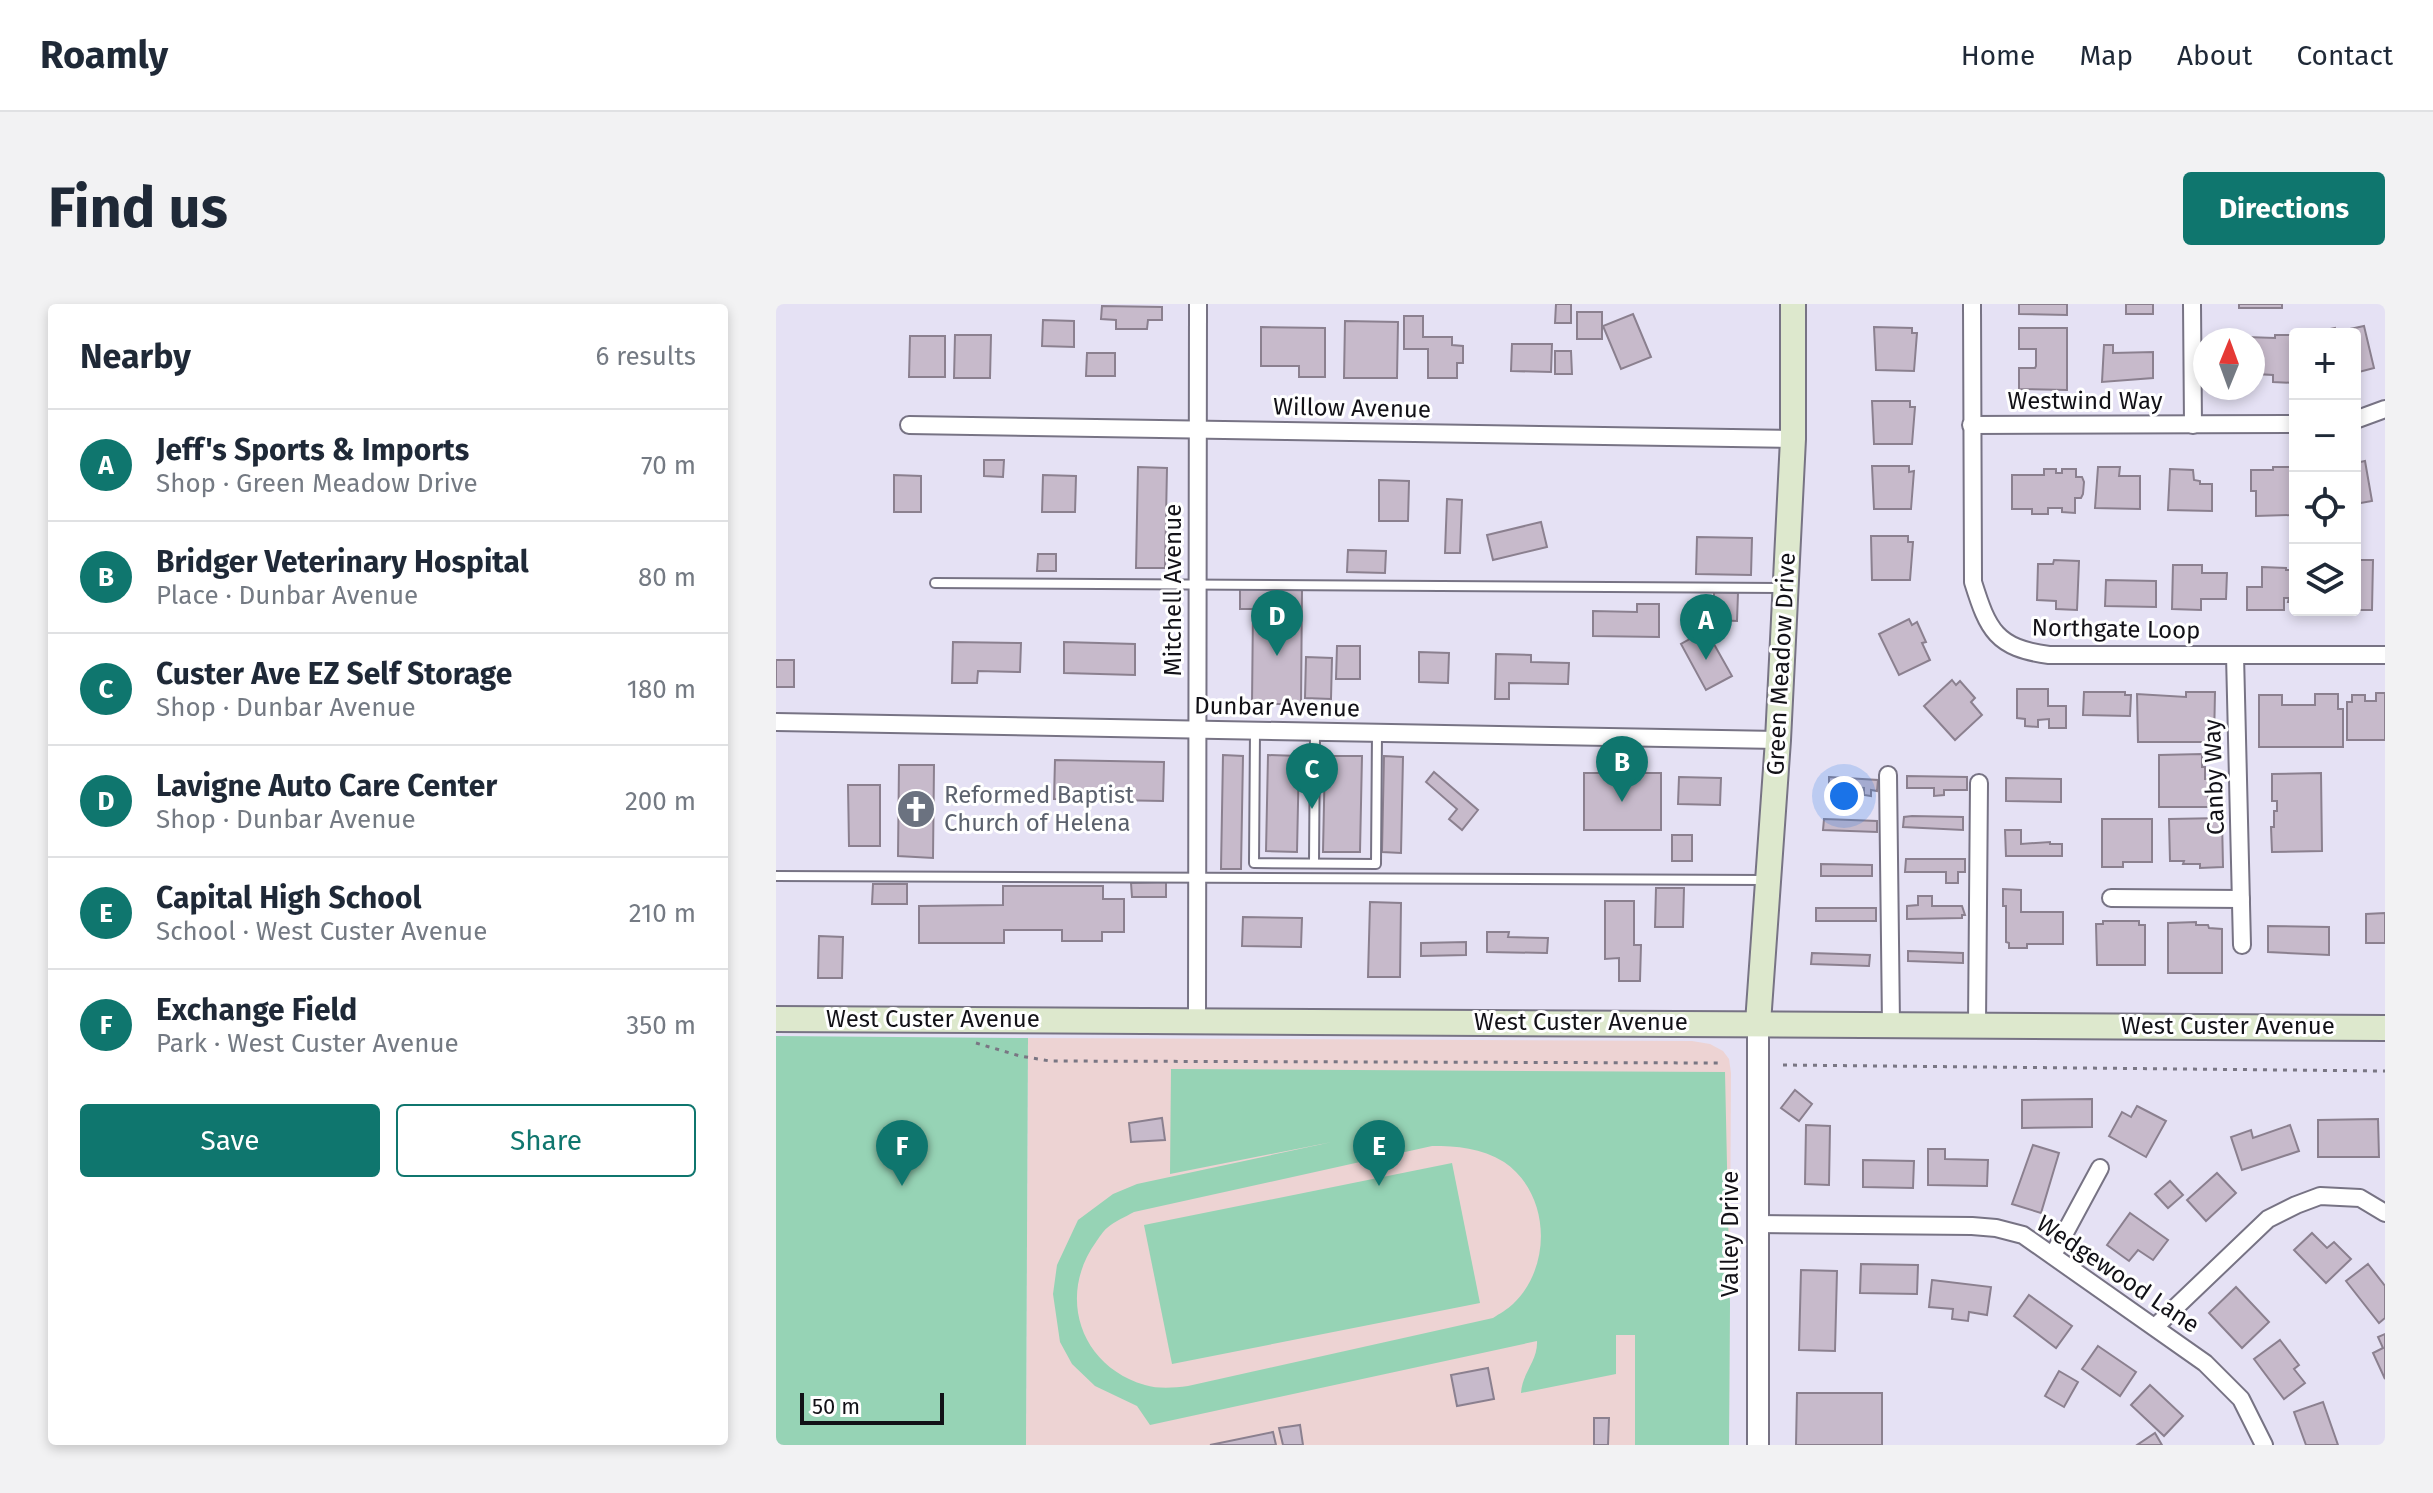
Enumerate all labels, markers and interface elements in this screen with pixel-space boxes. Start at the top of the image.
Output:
text: Roamly [40,32,168,78]
text: Home [1961,39,2035,72]
text: Map [2079,39,2133,72]
text: About [2177,39,2252,72]
text: Contact [2296,39,2393,72]
button: Directions [2183,172,2385,245]
text: Find us [48,175,228,242]
north arrow [2193,328,2265,400]
map controls [2289,328,2361,616]
button: + [2289,328,2361,400]
text: Nearby [80,336,191,377]
text: 6 results [595,341,696,372]
street label: Westwind Way [2008,387,2163,415]
street label: Willow Avenue [1273,393,1431,423]
button: − [2289,400,2361,472]
text: Jeff's Sports & Imports [156,432,469,468]
text: A [98,450,114,481]
text: 70 m [641,450,696,481]
text: Shop · Green Meadow Drive [156,468,478,499]
button: locate [2289,472,2361,544]
street label: Mitchell Avenue [1159,504,1187,676]
text: Bridger Veterinary Hospital [156,544,529,580]
button: layers [2289,544,2361,616]
street label: Green Meadow Drive [1761,552,1801,776]
text: B [98,562,114,593]
text: 80 m [638,562,696,593]
text: Place · Dunbar Avenue [156,580,418,611]
pin: D [1251,590,1303,656]
pin: A [1680,594,1732,660]
street label: Northgate Loop [2031,614,2201,644]
text: Custer Ave EZ Self Storage [156,656,512,692]
text: C [99,674,113,705]
text: 180 m [627,674,696,705]
text: Shop · Dunbar Avenue [156,692,416,723]
street label: Dunbar Avenue [1194,692,1360,722]
street label: Canby Way [2198,718,2230,836]
pin: B [1596,736,1648,802]
pin: C [1286,743,1338,809]
text: Lavigne Auto Care Center [156,768,497,804]
your location [1824,776,1864,816]
place label: Reformed Baptist Church of Helena [944,781,1134,837]
text: D [98,786,114,817]
text: 200 m [625,786,696,817]
church icon: Reformed Baptist Church of Helena [895,788,937,830]
text: Shop · Dunbar Avenue [156,804,416,835]
text: Capital High School [156,880,421,916]
text: E [99,898,113,929]
text: 210 m [629,898,696,929]
text: School · West Custer Avenue [156,916,487,947]
text: Exchange Field [156,992,357,1028]
street label: West Custer Avenue [826,1005,1040,1033]
street label: West Custer Avenue [1474,1008,1688,1036]
text: F [100,1010,112,1041]
text: 350 m [626,1010,696,1041]
street label: West Custer Avenue [2121,1012,2335,1040]
text: Park · West Custer Avenue [156,1028,459,1059]
button: Save [80,1104,380,1177]
button: Share [396,1104,696,1177]
pin: F [876,1120,928,1186]
pin: E [1353,1120,1405,1186]
street label: Valley Drive [1716,1171,1744,1297]
street label: Wedgewood Lane [2031,1209,2205,1339]
scale bar [800,1389,944,1425]
text: 50 m [812,1393,860,1420]

